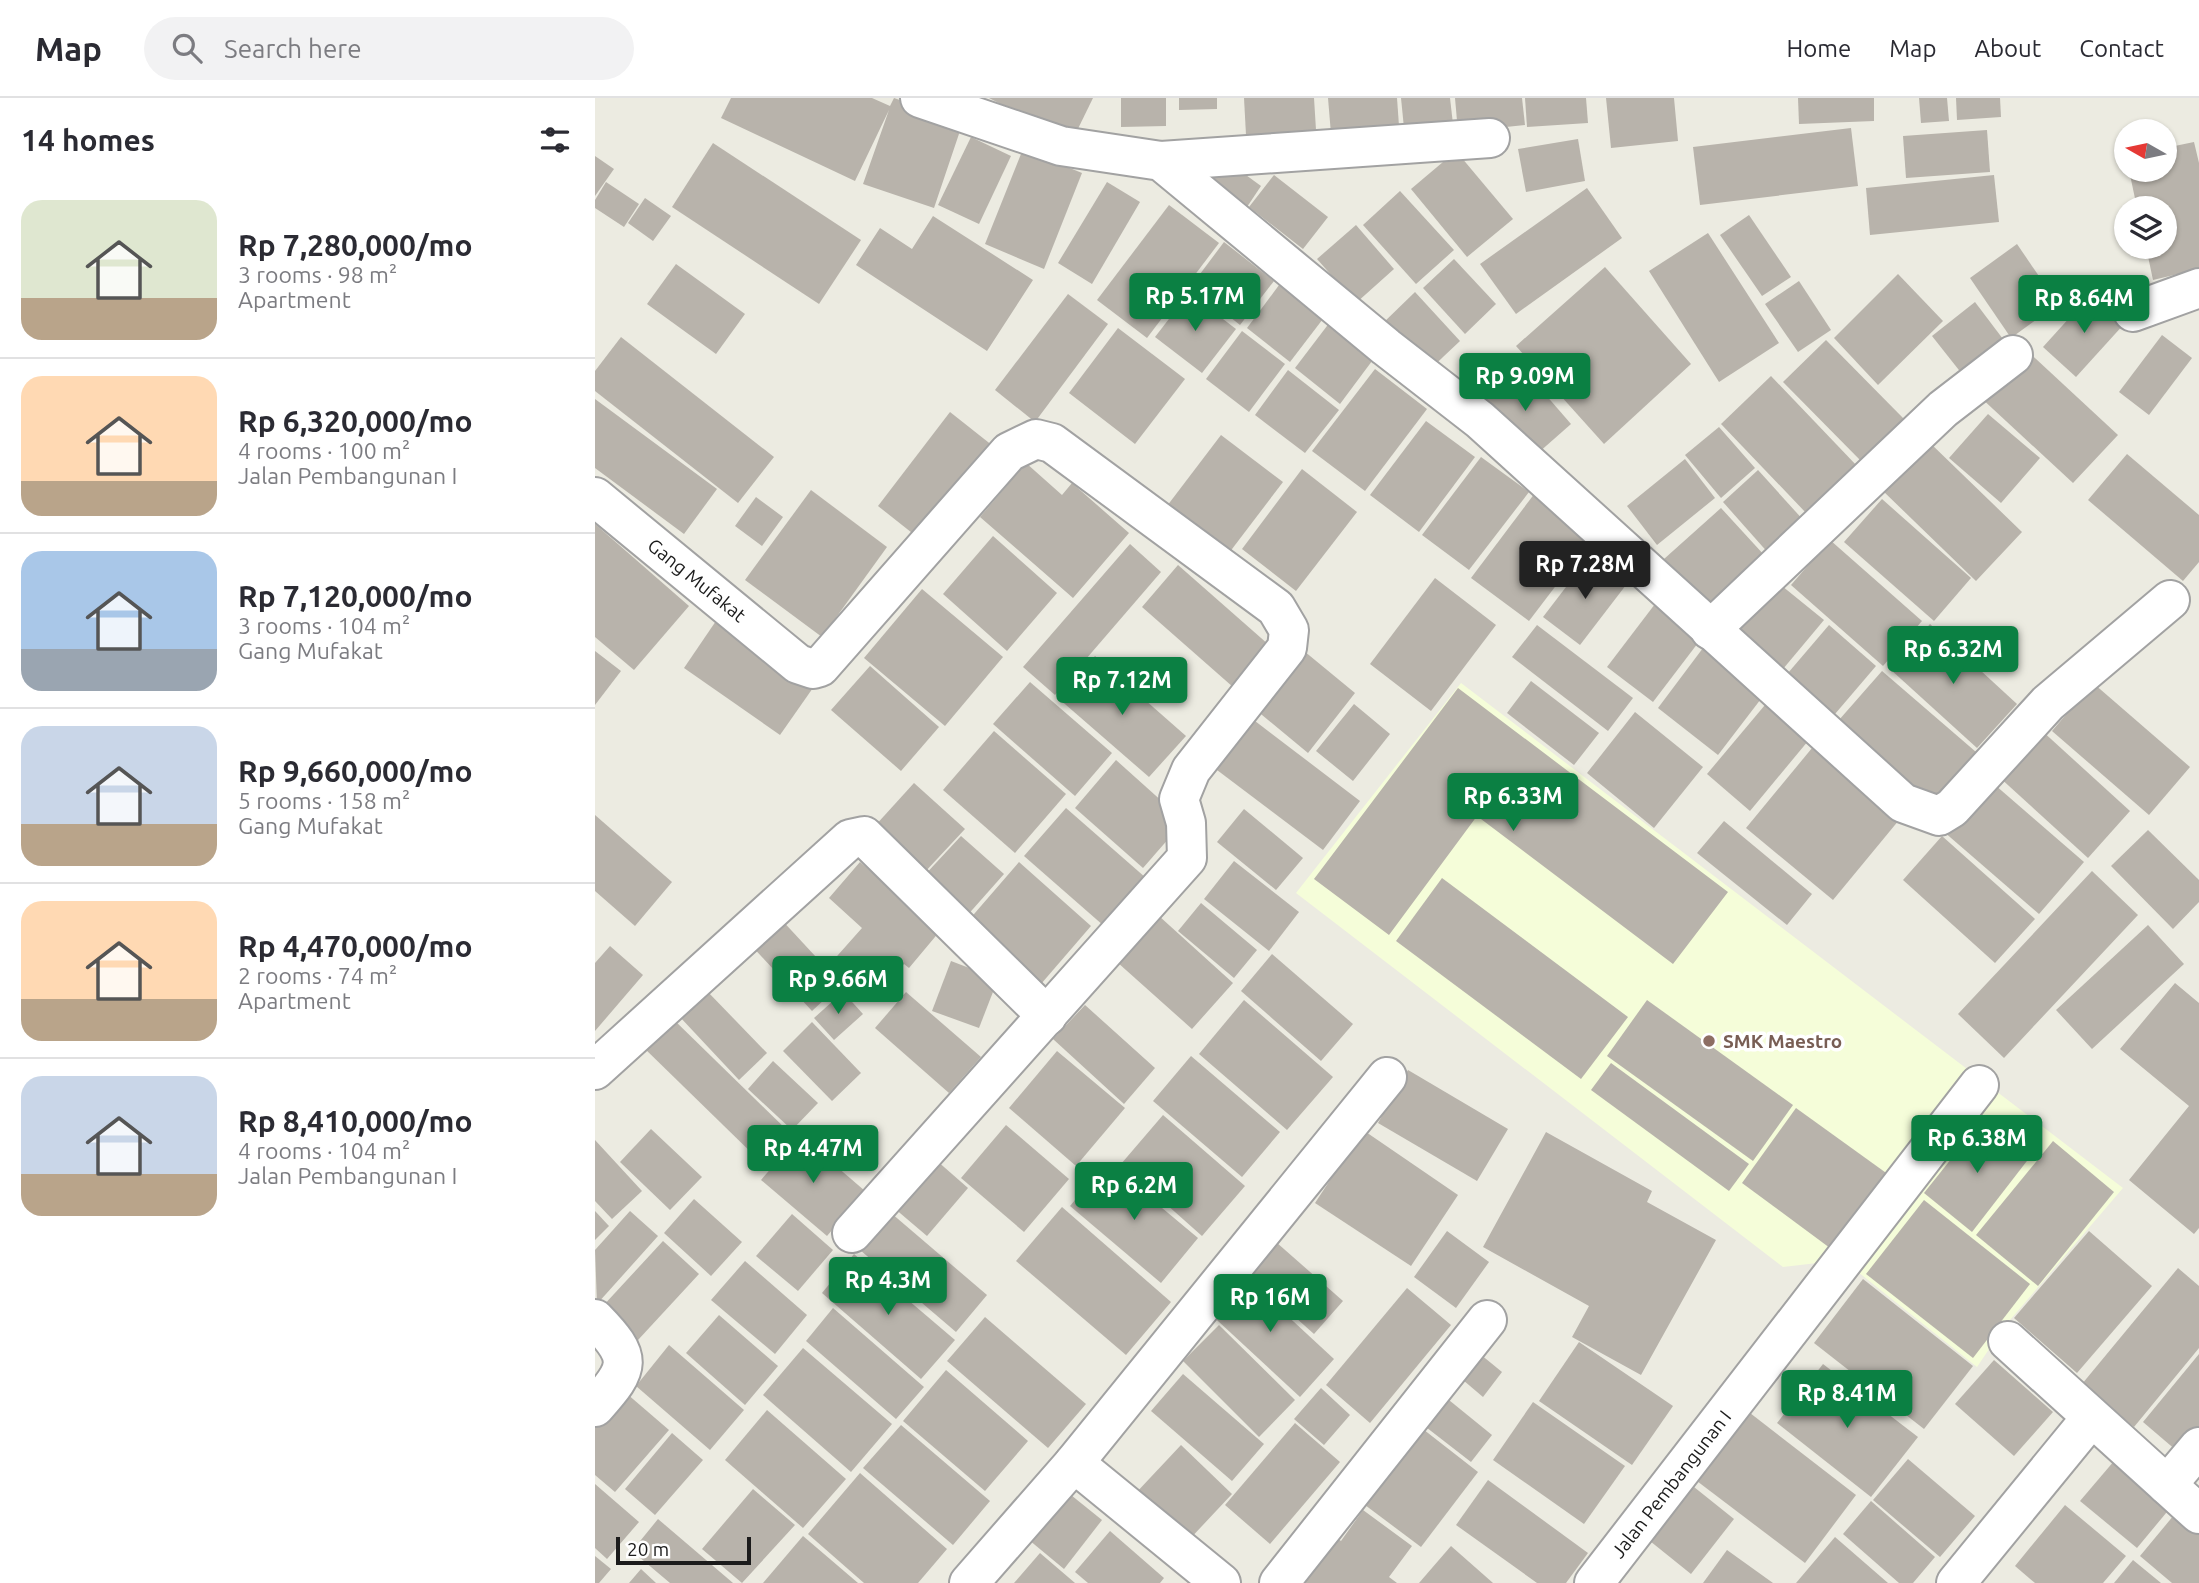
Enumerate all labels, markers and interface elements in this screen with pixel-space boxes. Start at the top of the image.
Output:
search box [144,17,634,80]
icon: search [168,29,206,67]
text: Map [35,30,102,67]
text: Search here [224,34,362,63]
text: Home [1786,35,1851,62]
text: Map [1889,35,1936,62]
text: About [1974,35,2041,62]
text: Contact [2079,35,2164,62]
north arrow [2114,119,2177,182]
map controls [2114,119,2177,259]
icon: filters [536,121,574,159]
text: 14 homes [21,123,155,157]
button: layers [2114,196,2177,259]
icon: home [77,228,161,312]
text: Rp 7,280,000/mo [238,228,472,262]
text: 3 rooms · 98 m² [238,262,397,287]
pin: Rp 5.17M [1123,274,1267,333]
pin: Rp 8.64M [2012,275,2156,335]
text: Rp 5.17M [1145,283,1245,308]
text: Rp 8.64M [2034,285,2134,310]
text: Apartment [238,287,351,312]
pin: Rp 9.09M [1453,354,1597,413]
text: Rp 9.09M [1475,363,1575,388]
icon: home [77,404,161,488]
text: Rp 6,320,000/mo [238,404,472,438]
text: 4 rooms · 100 m² [238,438,410,463]
text: Jalan Pembangunan I [238,463,457,488]
street label: Gang Mufakat [644,534,751,627]
pin: Rp 7.28M [1513,542,1657,601]
text: Rp 7.28M [1535,551,1635,576]
icon: home [77,579,161,663]
text: Rp 7,120,000/mo [238,579,472,613]
text: 3 rooms · 104 m² [238,613,410,638]
pin: Rp 6.32M [1881,626,2025,686]
text: Rp 6.32M [1903,636,2003,661]
text: Gang Mufakat [238,638,383,663]
pin: Rp 7.12M [1050,658,1194,717]
text: Rp 7.12M [1072,667,1172,692]
icon: home [77,754,161,838]
text: Rp 9,660,000/mo [238,754,472,788]
pin: Rp 6.33M [1441,774,1585,833]
text: Rp 6.33M [1463,783,1563,808]
text: 5 rooms · 158 m² [238,788,410,813]
text: Gang Mufakat [238,813,383,838]
icon: home [77,929,161,1013]
text: Rp 4,470,000/mo [238,929,472,963]
pin: Rp 9.66M [766,956,910,1016]
text: 2 rooms · 74 m² [238,963,397,988]
text: Rp 9.66M [788,966,888,991]
text: Apartment [238,988,351,1013]
place label: SMK Maestro [1723,1030,1842,1052]
marker: SMK Maestro [1701,1033,1717,1049]
icon: home [77,1104,161,1188]
text: Rp 8,410,000/mo [238,1104,472,1138]
pin: Rp 6.38M [1905,1116,2049,1175]
text: Rp 6.38M [1927,1125,2027,1150]
pin: Rp 4.47M [741,1126,885,1185]
text: Rp 4.47M [763,1135,863,1160]
text: 4 rooms · 104 m² [238,1138,410,1163]
pin: Rp 6.2M [1069,1162,1199,1222]
text: Jalan Pembangunan I [238,1163,457,1188]
text: Rp 6.2M [1091,1172,1177,1197]
pin: Rp 4.3M [823,1258,953,1317]
text: Rp 4.3M [845,1267,931,1292]
pin: Rp 16M [1213,1274,1327,1334]
text: Rp 16M [1230,1284,1310,1309]
pin: Rp 8.41M [1775,1370,1919,1430]
text: Rp 8.41M [1797,1380,1897,1405]
street label: Jalan Pembangunan I [1607,1406,1735,1562]
scale bar [616,1534,751,1566]
text: 20 m [627,1538,669,1560]

